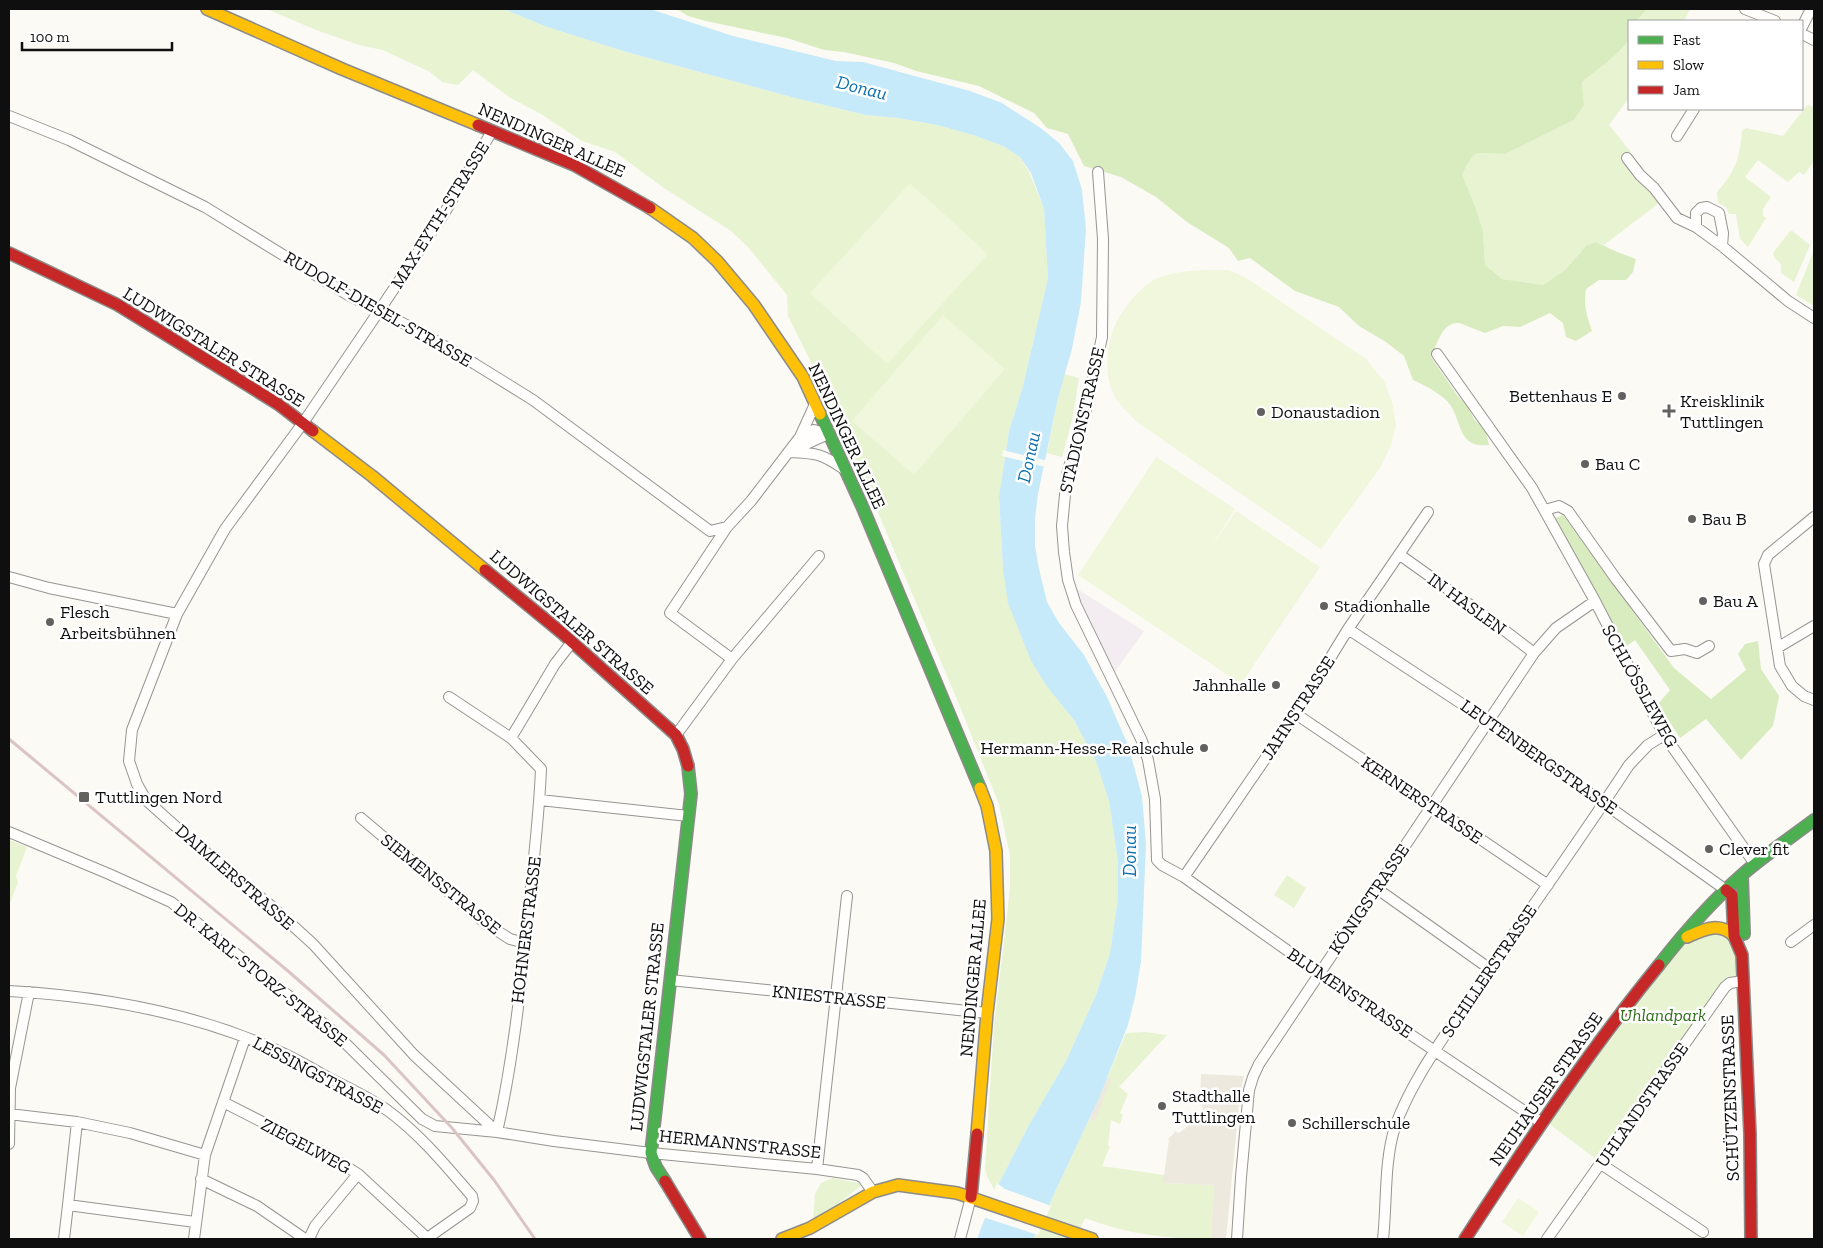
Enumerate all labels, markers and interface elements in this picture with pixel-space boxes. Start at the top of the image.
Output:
scale bar [22,20,172,52]
legend [1628,20,1803,110]
text: 100 m [30,28,69,46]
text: Fast [1673,31,1701,49]
text: Slow [1673,56,1705,74]
water label: Donau [834,70,890,105]
text: Jam [1673,81,1700,99]
street label: NENDINGER ALLEE [475,98,629,182]
street label: MAX-EYTH-STRASSE [386,137,494,293]
street label: RUDOLF-DIESEL-STRASSE [280,246,476,372]
street label: LUDWIGSTALER STRASSE [119,282,309,412]
street label: STADIONSTRASSE [1055,345,1109,495]
street label: NENDINGER ALLEE [804,359,890,513]
place label: Bettenhaus E [1509,385,1612,407]
marker: Bettenhaus E [1616,390,1628,402]
place label: Kreisklinik Tuttlingen [1680,390,1765,433]
place label: Donaustadion [1271,401,1380,423]
marker: Kreisklinik Tuttlingen [1662,404,1676,418]
marker: Donaustadion [1255,406,1267,418]
water label: Donau [1012,429,1045,485]
place label: Bau C [1595,453,1640,475]
marker: Bau C [1579,458,1591,470]
place label: Bau B [1702,508,1747,530]
marker: Bau B [1686,513,1698,525]
street label: LUDWIGSTALER STRASSE [486,545,658,699]
street label: IN HASLEN [1423,568,1511,640]
place label: Bau A [1713,590,1758,612]
place label: Stadionhalle [1334,595,1430,617]
marker: Bau A [1697,595,1709,607]
marker: Stadionhalle [1318,600,1330,612]
place label: Flesch Arbeitsbühnen [60,601,176,644]
marker: Flesch Arbeitsbühnen [44,616,56,628]
street label: SCHLÖSSLEWEG [1597,621,1683,751]
street label: JAHNSTRASSE [1256,652,1340,764]
place label: Jahnhalle [1192,674,1266,696]
marker: Jahnhalle [1270,679,1282,691]
street label: LEUTENBERGSTRASSE [1456,694,1622,820]
place label: Hermann-Hesse-Realschule [980,737,1194,759]
marker: Hermann-Hesse-Realschule [1198,742,1210,754]
street label: KERNERSTRASSE [1357,751,1487,849]
place label: Tuttlingen Nord [95,786,222,808]
marker: Tuttlingen Nord [77,790,91,804]
street label: DAIMLERSTRASSE [171,819,299,935]
water label: Donau [1118,825,1141,877]
street label: SIEMENSSTRASSE [376,829,506,939]
place label: Clever fit [1719,838,1789,860]
street label: KÖNIGSTRASSE [1324,840,1414,958]
marker: Clever fit [1703,843,1715,855]
street label: HOHNERSTRASSE [506,855,546,1005]
street label: DR. KARL-STORZ-STRASSE [170,898,352,1052]
street label: NENDINGER ALLEE [955,898,991,1058]
street label: SCHILLERSTRASSE [1436,901,1542,1041]
street label: LUDWIGSTALER STRASSE [625,921,669,1133]
street label: BLUMENSTRASSE [1283,943,1417,1043]
street label: KNIESTRASSE [771,980,887,1014]
park label: Uhlandpark [1620,1004,1706,1026]
street label: NEUHAUSER STRASSE [1485,1008,1607,1170]
street label: SCHÜTZENSTRASSE [1716,1014,1744,1182]
street label: LESSINGSTRASSE [249,1031,387,1119]
street label: UHLANDSTRASSE [1591,1038,1693,1172]
place label: Stadthalle Tuttlingen [1172,1085,1256,1128]
marker: Stadthalle Tuttlingen [1156,1100,1168,1112]
place label: Schillerschule [1302,1112,1410,1134]
street label: ZIEGELWEG [257,1113,355,1179]
marker: Schillerschule [1286,1117,1298,1129]
street label: HERMANNSTRASSE [658,1125,822,1163]

